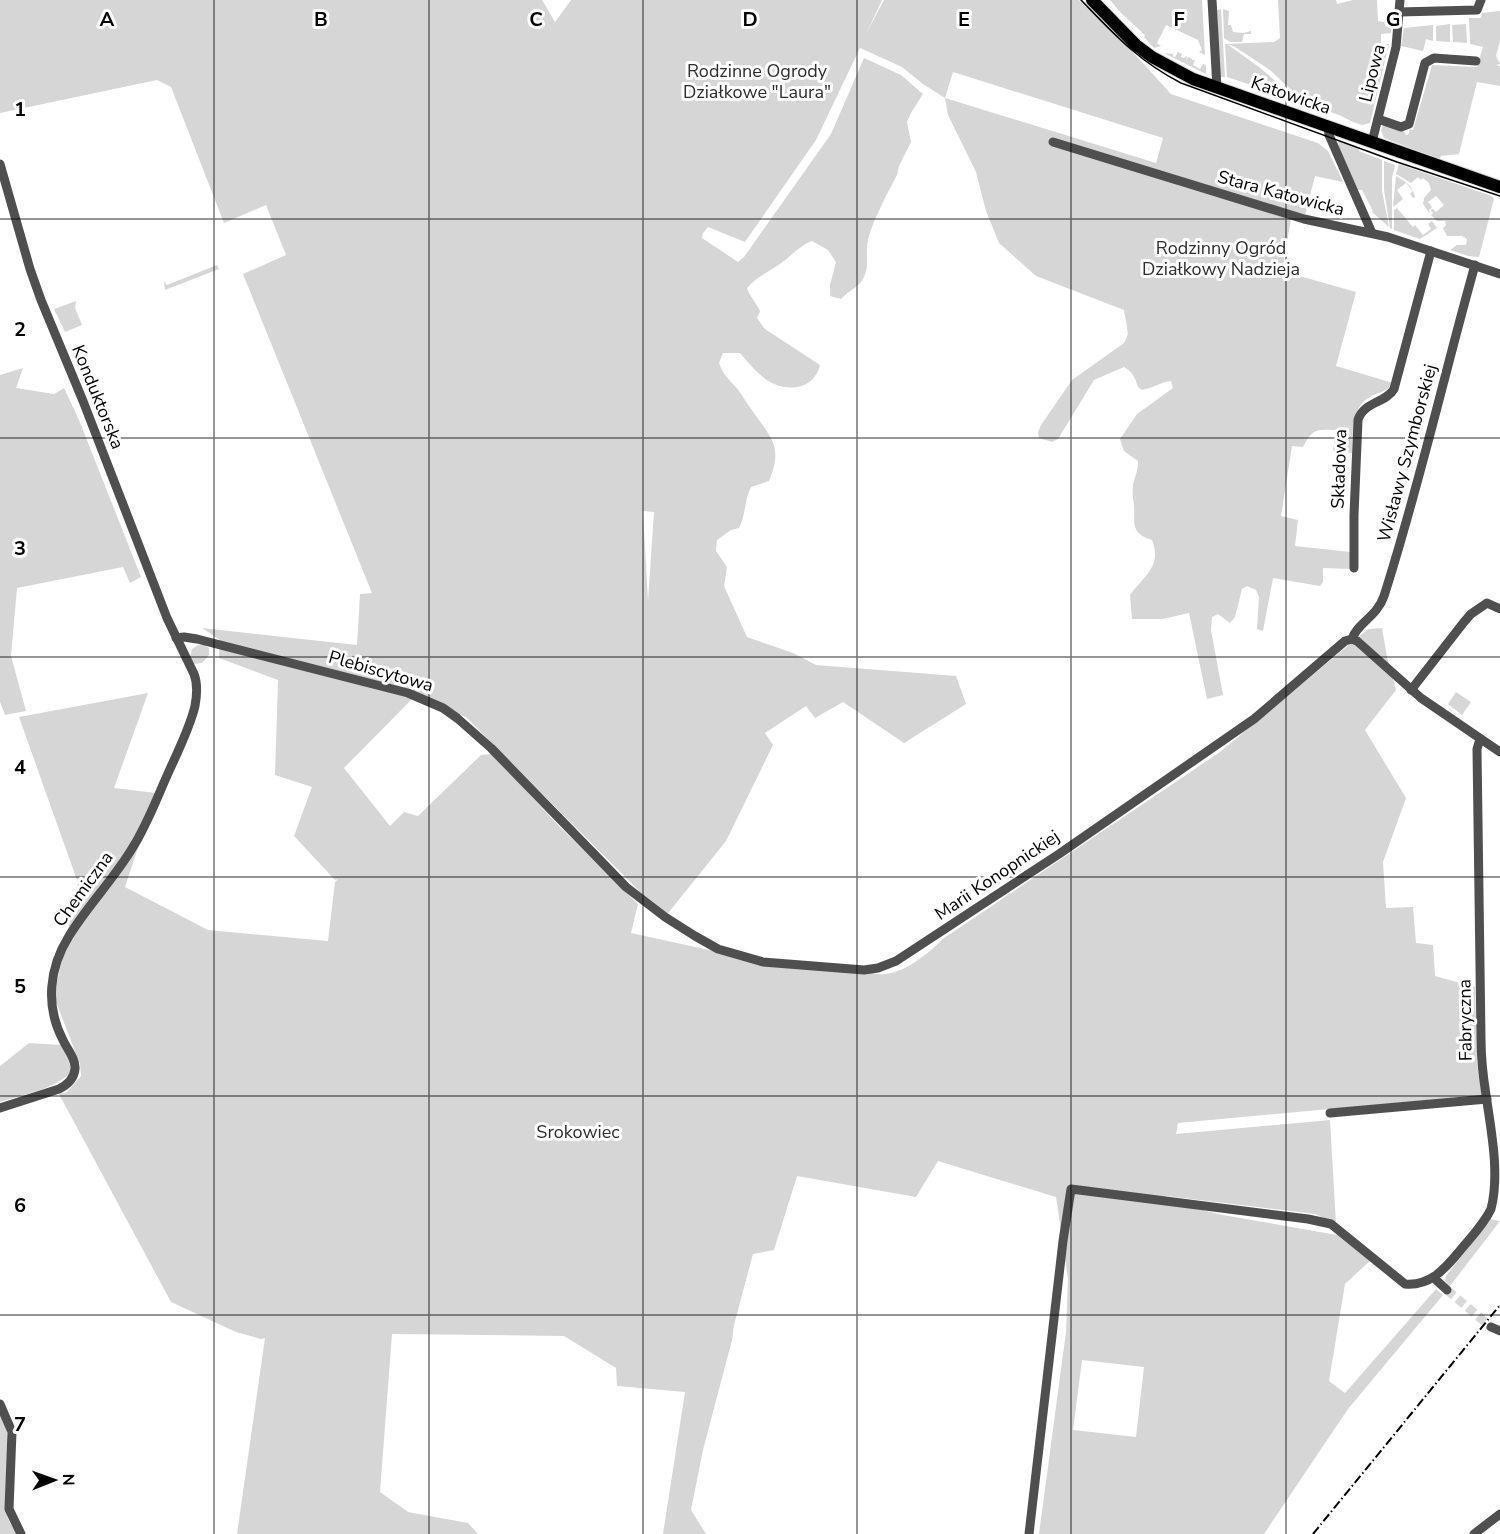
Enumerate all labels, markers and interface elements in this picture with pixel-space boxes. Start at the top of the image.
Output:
text: A [100,6,115,33]
text: B [314,6,328,33]
text: C [529,6,543,33]
text: D [742,6,758,33]
text: E [958,6,970,33]
text: F [1173,6,1185,33]
text: G [1386,6,1400,33]
street label: Lipowa [1353,42,1391,104]
park label: Rodzinne Ogrody Działkowe "Laura" [683,59,831,104]
street label: Katowicka [1248,70,1334,120]
text: 1 [14,96,26,123]
street label: Stara Katowicka [1215,165,1347,221]
park label: Rodzinny Ogród Działkowy Nadzieja [1142,236,1300,281]
text: 2 [14,316,26,343]
street label: Konduktorska [66,341,130,453]
street label: Wisławy Szymborskiej [1372,361,1442,545]
street label: Składowa [1326,429,1352,509]
text: 3 [14,535,26,562]
street label: Plebiscytowa [326,645,436,697]
text: 4 [14,754,26,781]
street label: Marii Konopnickiej [930,824,1064,926]
street label: Chemiczna [47,846,119,932]
text: 5 [14,973,26,1000]
street label: Fabryczna [1452,979,1478,1061]
park label: Srokowiec [536,1120,620,1144]
text: 6 [14,1192,26,1219]
text: 7 [14,1411,26,1438]
north arrow [24,1450,84,1510]
text: N [57,1474,79,1486]

